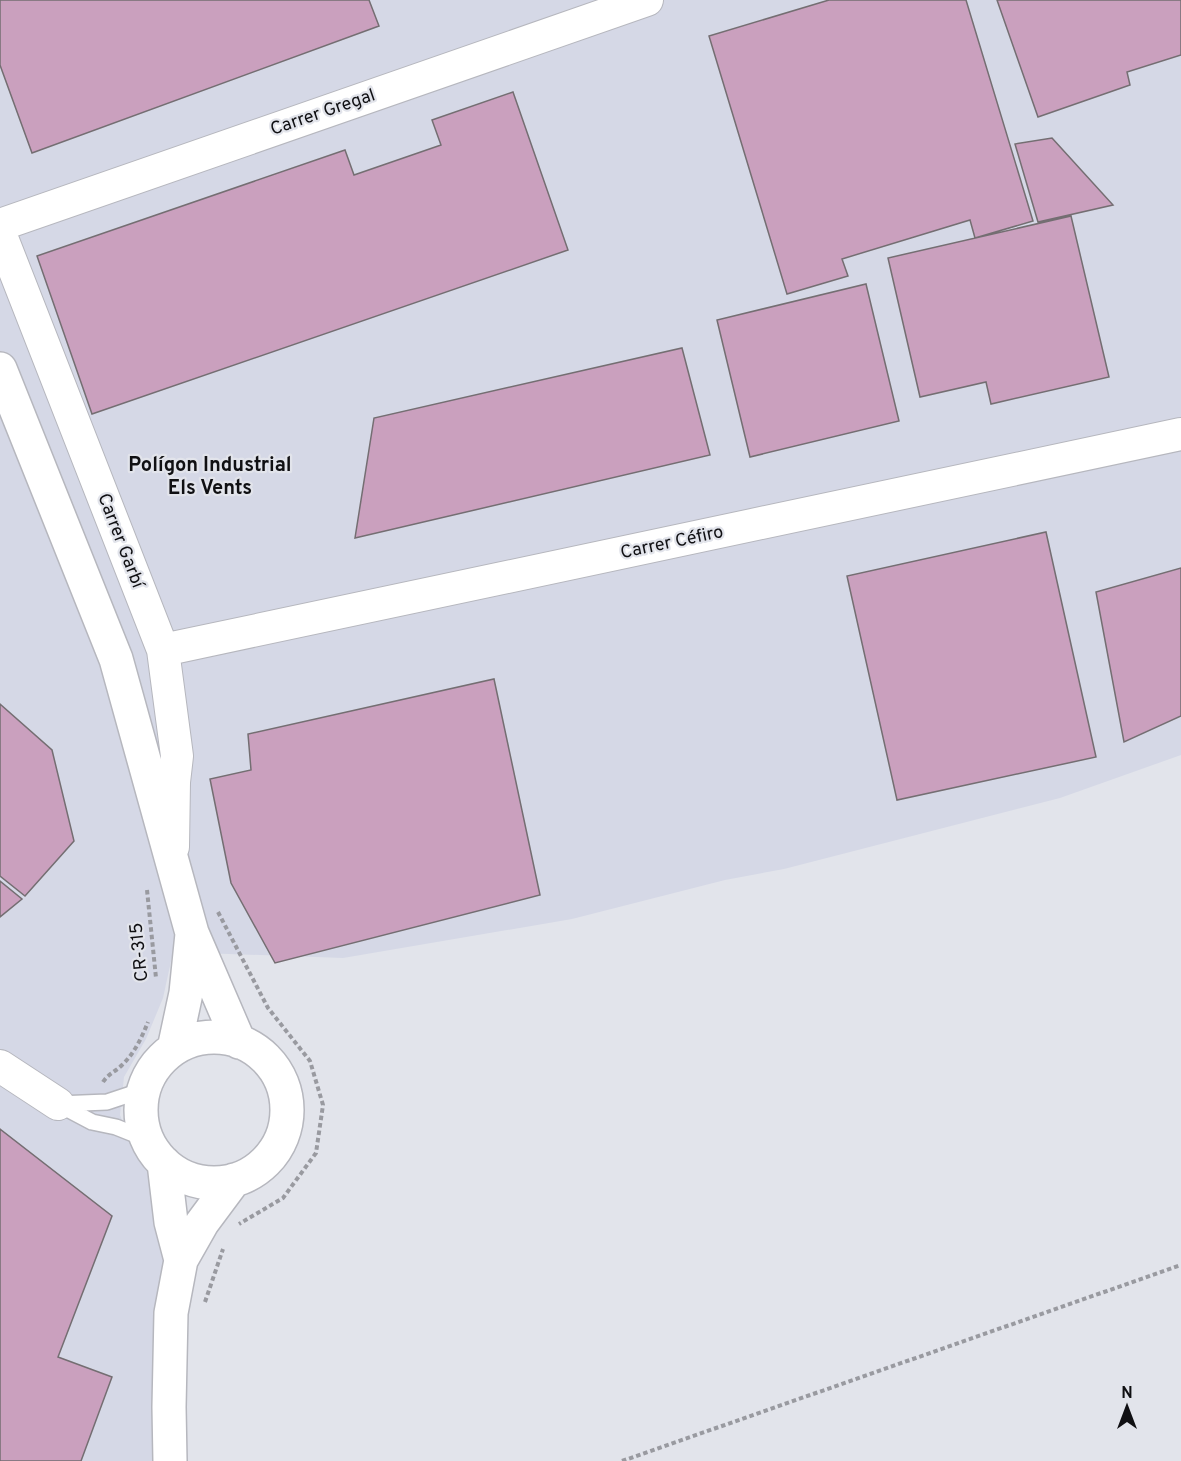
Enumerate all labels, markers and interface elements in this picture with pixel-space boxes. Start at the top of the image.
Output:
street label: Carrer Gregal [268,84,378,142]
district label: Polígon Industrial Els Vents [128,453,292,502]
street label: Carrer Garbí [91,490,149,593]
street label: Carrer Céfiro [619,521,725,565]
street label: CR-315 [125,921,155,983]
north arrow [1097,1377,1157,1437]
text: N [1121,1384,1133,1404]

